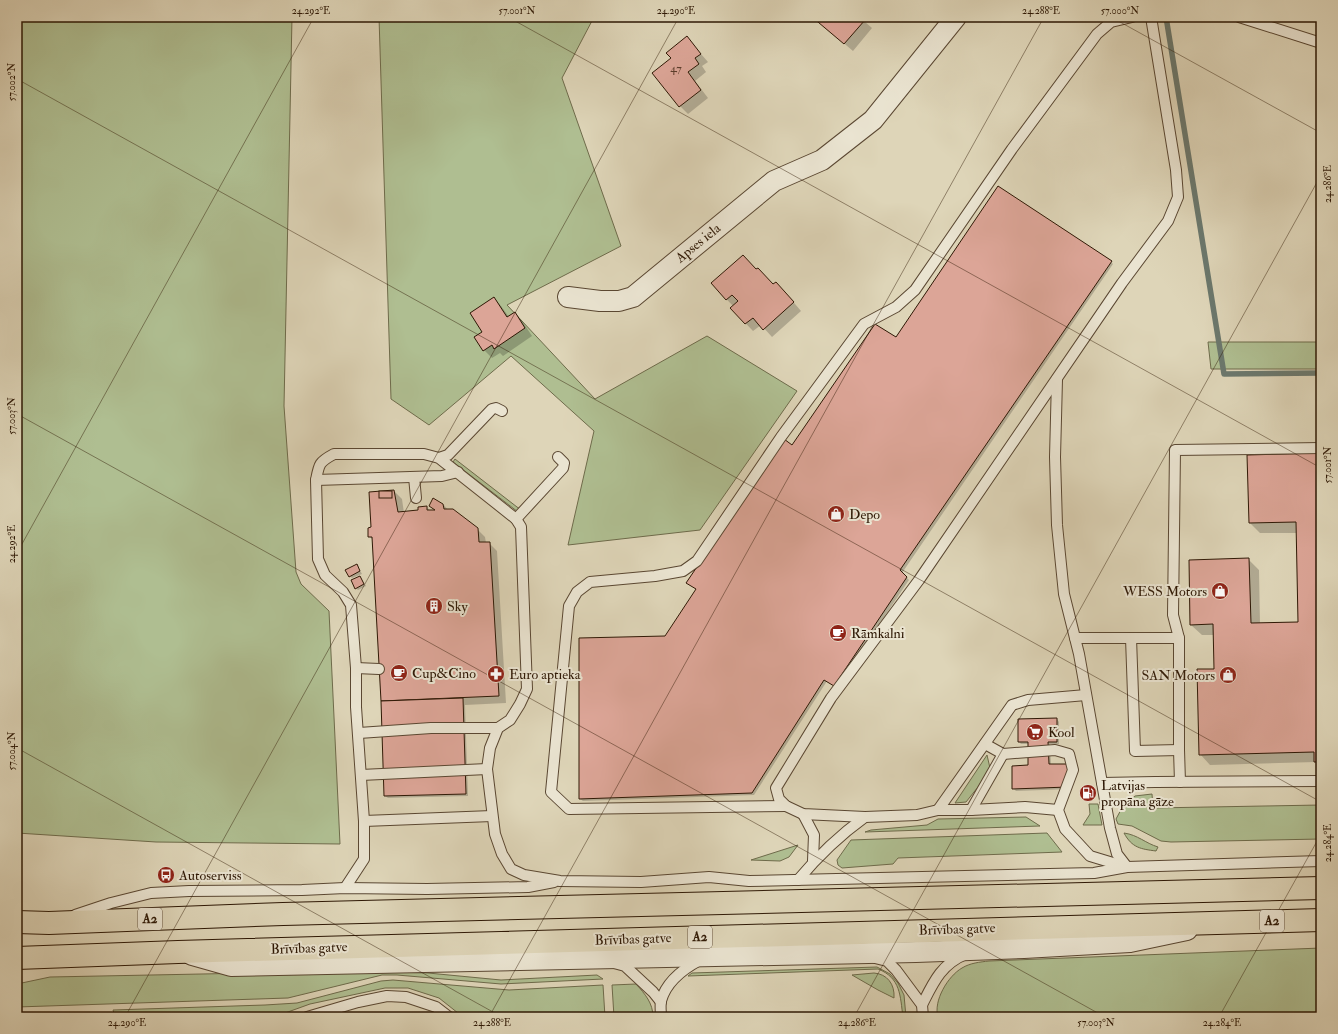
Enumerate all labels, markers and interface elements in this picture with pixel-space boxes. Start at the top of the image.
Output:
text: 24.292°E [292,5,330,17]
text: 57.001°N [499,5,536,17]
text: 24.290°E [657,5,695,17]
text: 24.288°E [1022,5,1060,17]
text: 57.000°N [1101,5,1139,17]
house number: 47 [670,61,682,76]
text: 57.002°N [6,63,18,101]
text: 24.286°E [1322,165,1334,203]
street label: Apses iela [671,219,725,268]
text: 57.003°N [6,397,18,435]
text: 57.001°N [1322,446,1334,483]
shop icon: Depo [826,504,846,524]
place label: Depo [849,506,880,524]
text: 24.292°E [6,525,18,563]
shop icon: WESS Motors [1210,581,1230,601]
place label: WESS Motors [1122,583,1207,600]
building icon: Sky [424,596,444,616]
place label: Sky [447,598,468,616]
cafe icon: Rāmkalni [828,623,848,643]
place label: Rāmkalni [851,625,905,642]
cafe icon: Cup&Cino [389,663,409,683]
pharmacy icon: Euro aptieka [486,664,506,684]
place label: Cup&Cino [412,665,476,683]
shop icon: SAN Motors [1218,665,1238,685]
place label: Euro aptieka [509,666,581,684]
place label: SAN Motors [1142,667,1215,684]
supermarket icon: Kool [1025,722,1045,742]
place label: Kool [1048,724,1075,741]
text: 57.004°N [6,732,18,770]
place label: Latvijas propāna gāze [1100,777,1174,811]
fuel station icon: Latvijas propāna gāze [1078,783,1098,803]
text: 24.284°E [1322,824,1334,862]
bus stop icon: Autoserviss [156,865,176,885]
place label: Autoserviss [178,867,242,884]
road number: A2 [138,908,162,930]
road number: A2 [1260,910,1284,932]
street label: Brīvības gatve [918,919,996,939]
road number: A2 [688,926,712,948]
street label: Brīvības gatve [594,929,672,949]
street label: Brīvības gatve [270,938,348,958]
text: 24.290°E [108,1017,146,1029]
text: 24.288°E [473,1017,511,1029]
text: 24.286°E [838,1017,876,1029]
text: 57.003°N [1077,1017,1115,1029]
text: 24.284°E [1203,1017,1241,1029]

